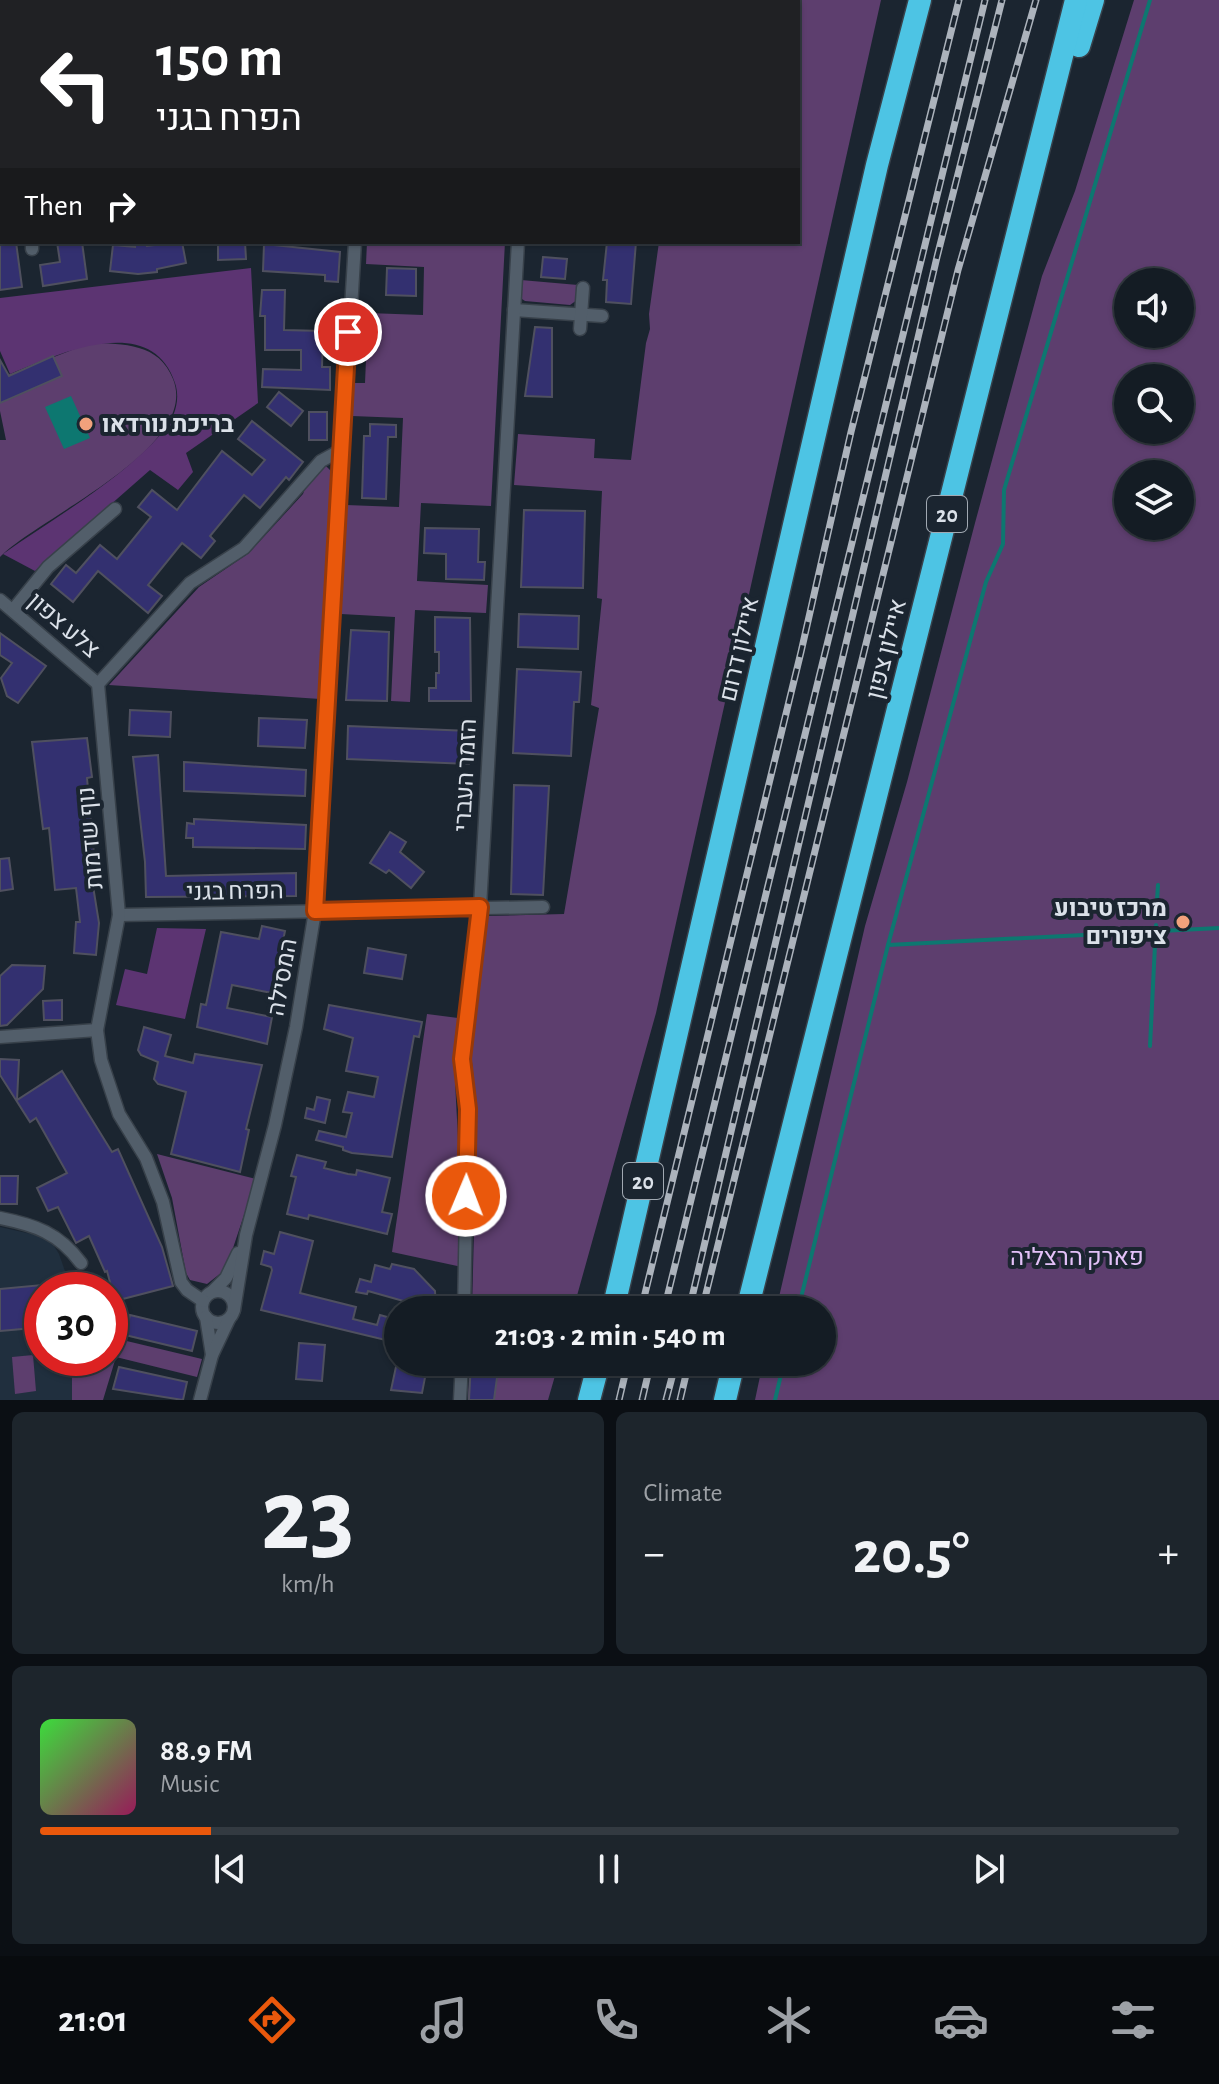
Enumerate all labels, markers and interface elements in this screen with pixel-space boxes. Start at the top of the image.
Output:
text: 150 m [156,30,283,86]
icon: left [24,32,128,136]
text: הפרח בגני [156,101,302,137]
icon: right [99,184,143,228]
text: Then [24,191,83,221]
map controls [1114,268,1194,540]
button: sound [1114,268,1194,348]
pin [314,298,382,366]
icon: arrive [326,310,370,354]
button: search [1114,364,1194,444]
place label: בריכת נורדאו [102,413,234,437]
marker: בריכת נורדאו [77,415,95,433]
button: layers [1114,460,1194,540]
road number: 20 [927,496,967,532]
street label: צלע צפון [23,589,103,663]
street label: איילון דרום [716,595,764,704]
street label: איילון צפון [863,597,911,702]
street label: הזמר העברי [451,718,481,832]
street label: נוף שדמות [75,786,107,890]
street label: הפרח בגני [186,879,284,905]
place label: מרכז טיבוע ציפורים [1054,897,1167,949]
marker: מרכז טיבוע ציפורים [1174,913,1192,931]
street label: המסילה [264,937,302,1018]
position arrow [424,1154,508,1238]
road number: 20 [623,1163,663,1199]
park label: פארק הרצליה [1010,1246,1144,1270]
speed limit sign: 30 [24,1272,128,1376]
text: 21:03 · 2 min · 540 m [494,1321,726,1351]
text: 23 [261,1465,355,1569]
text: Climate [644,1480,722,1506]
text: 20.5° [853,1524,970,1584]
text: − [644,1532,665,1576]
text: + [1158,1532,1179,1576]
text: km/h [281,1571,335,1597]
text: 88.9 FM [160,1736,253,1766]
text: Music [160,1771,219,1797]
icon: previous [208,1847,252,1891]
icon: pause [587,1847,631,1891]
icon: next [967,1847,1011,1891]
icon: directions [244,1992,300,2048]
icon: music [416,1992,472,2048]
icon: phone [588,1992,644,2048]
icon: climate [761,1992,817,2048]
icon: car [933,1992,989,2048]
icon: filters [1105,1992,1161,2048]
text: 21:01 [58,2002,128,2038]

